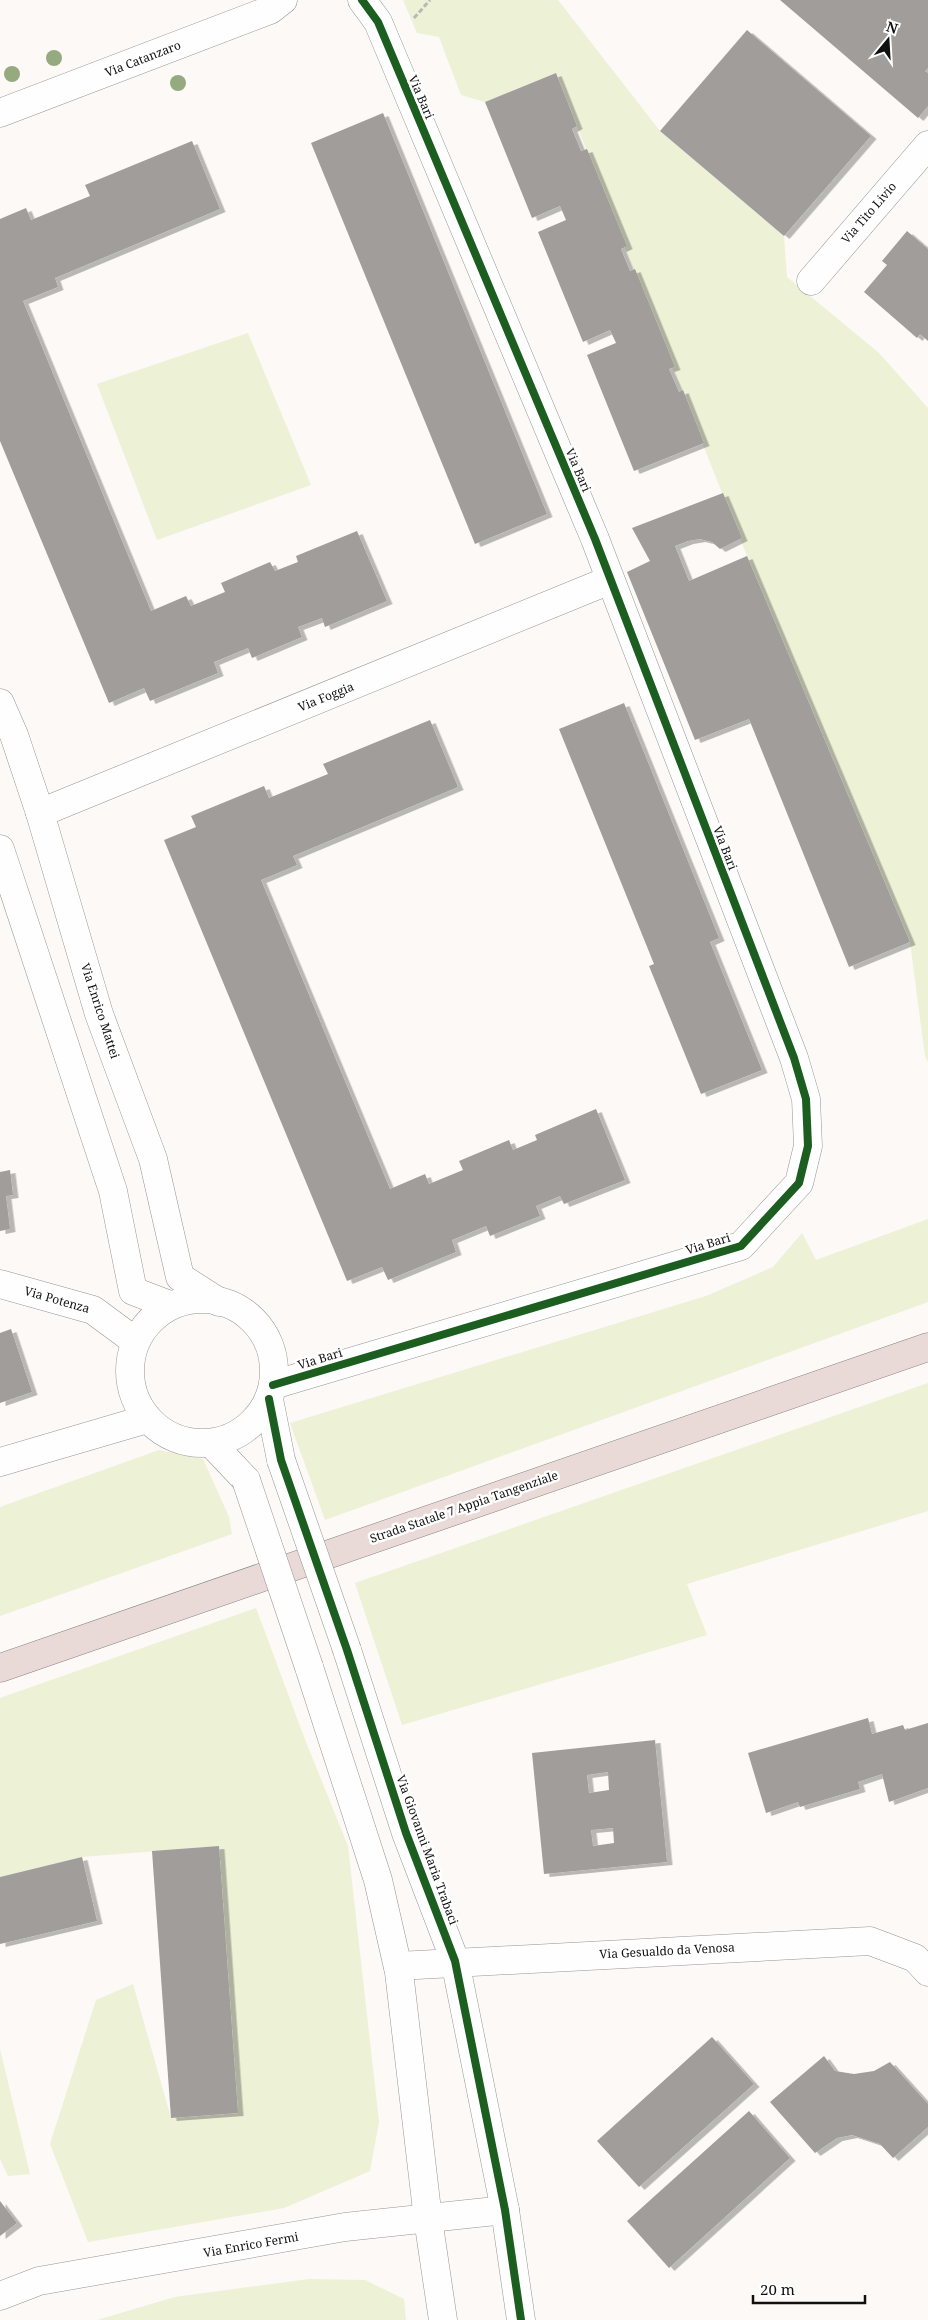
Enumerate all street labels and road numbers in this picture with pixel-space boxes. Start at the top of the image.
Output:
street label: Via Catanzaro [102,36,183,81]
street label: Via Bari [405,72,438,121]
street label: Via Tito Livio [837,178,900,247]
street label: Via Bari [562,445,595,494]
street label: Via Foggia [295,678,356,715]
street label: Via Bari [709,823,742,872]
street label: Via Enrico Mattei [77,961,124,1061]
street label: Via Bari [683,1229,732,1258]
street label: Via Potenza [22,1282,92,1317]
street label: Via Bari [295,1344,344,1373]
street label: Strada Statale 7 Appia Tangenziale [368,1466,560,1547]
street label: Via Giovanni Maria Trabaci [392,1773,463,1927]
street label: Via Gesualdo da Venosa [599,1938,735,1963]
street label: Via Enrico Fermi [202,2228,300,2261]

